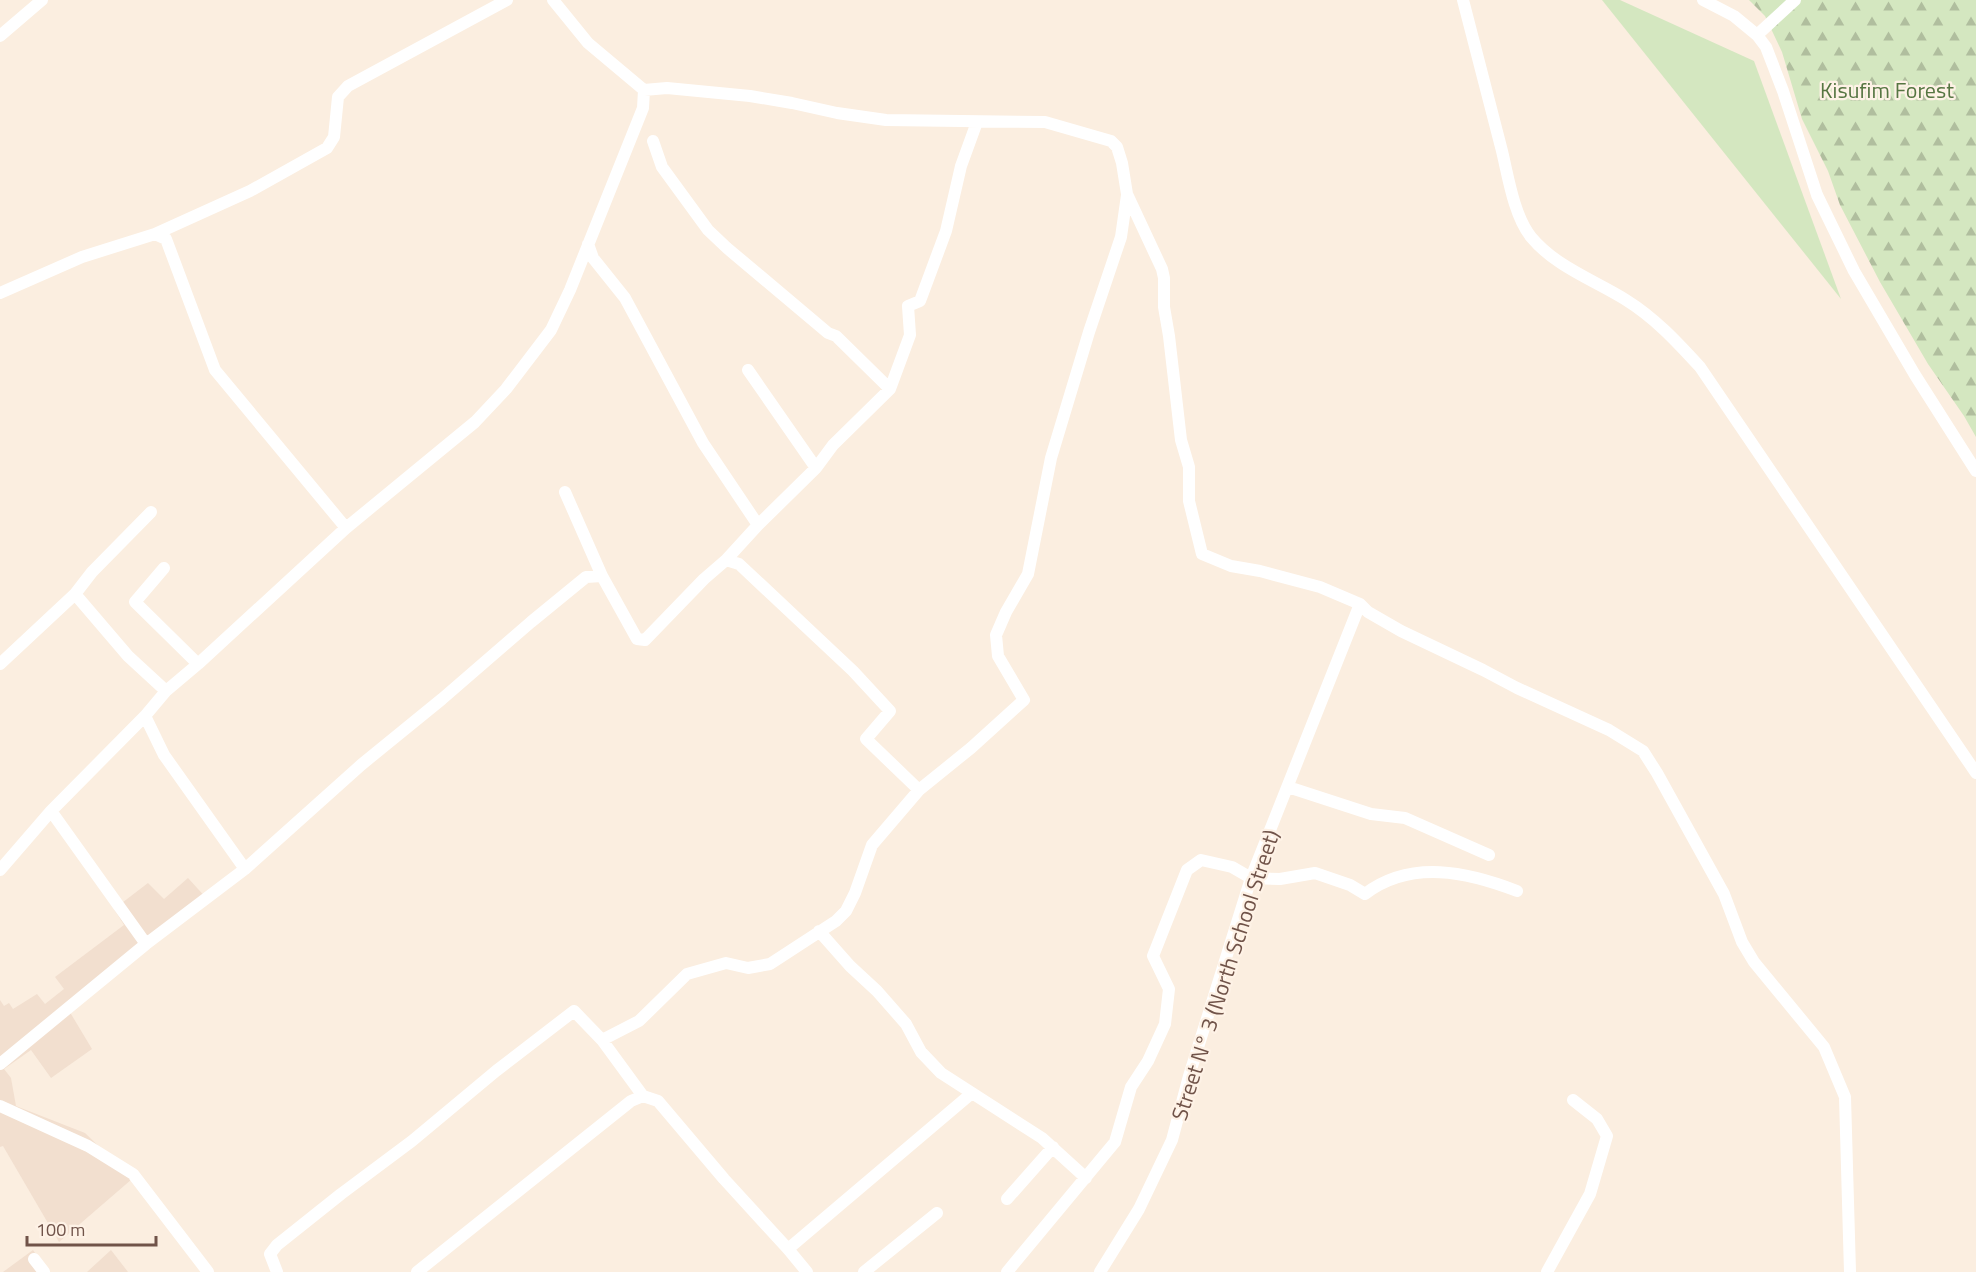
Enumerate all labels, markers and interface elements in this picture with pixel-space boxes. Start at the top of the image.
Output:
park label: Kisufim Forest [1820,73,1954,107]
street label: Street N° 3 (North School Street) [1162,825,1288,1125]
scale bar [27,1209,156,1247]
text: 100 m [36,1216,85,1243]

